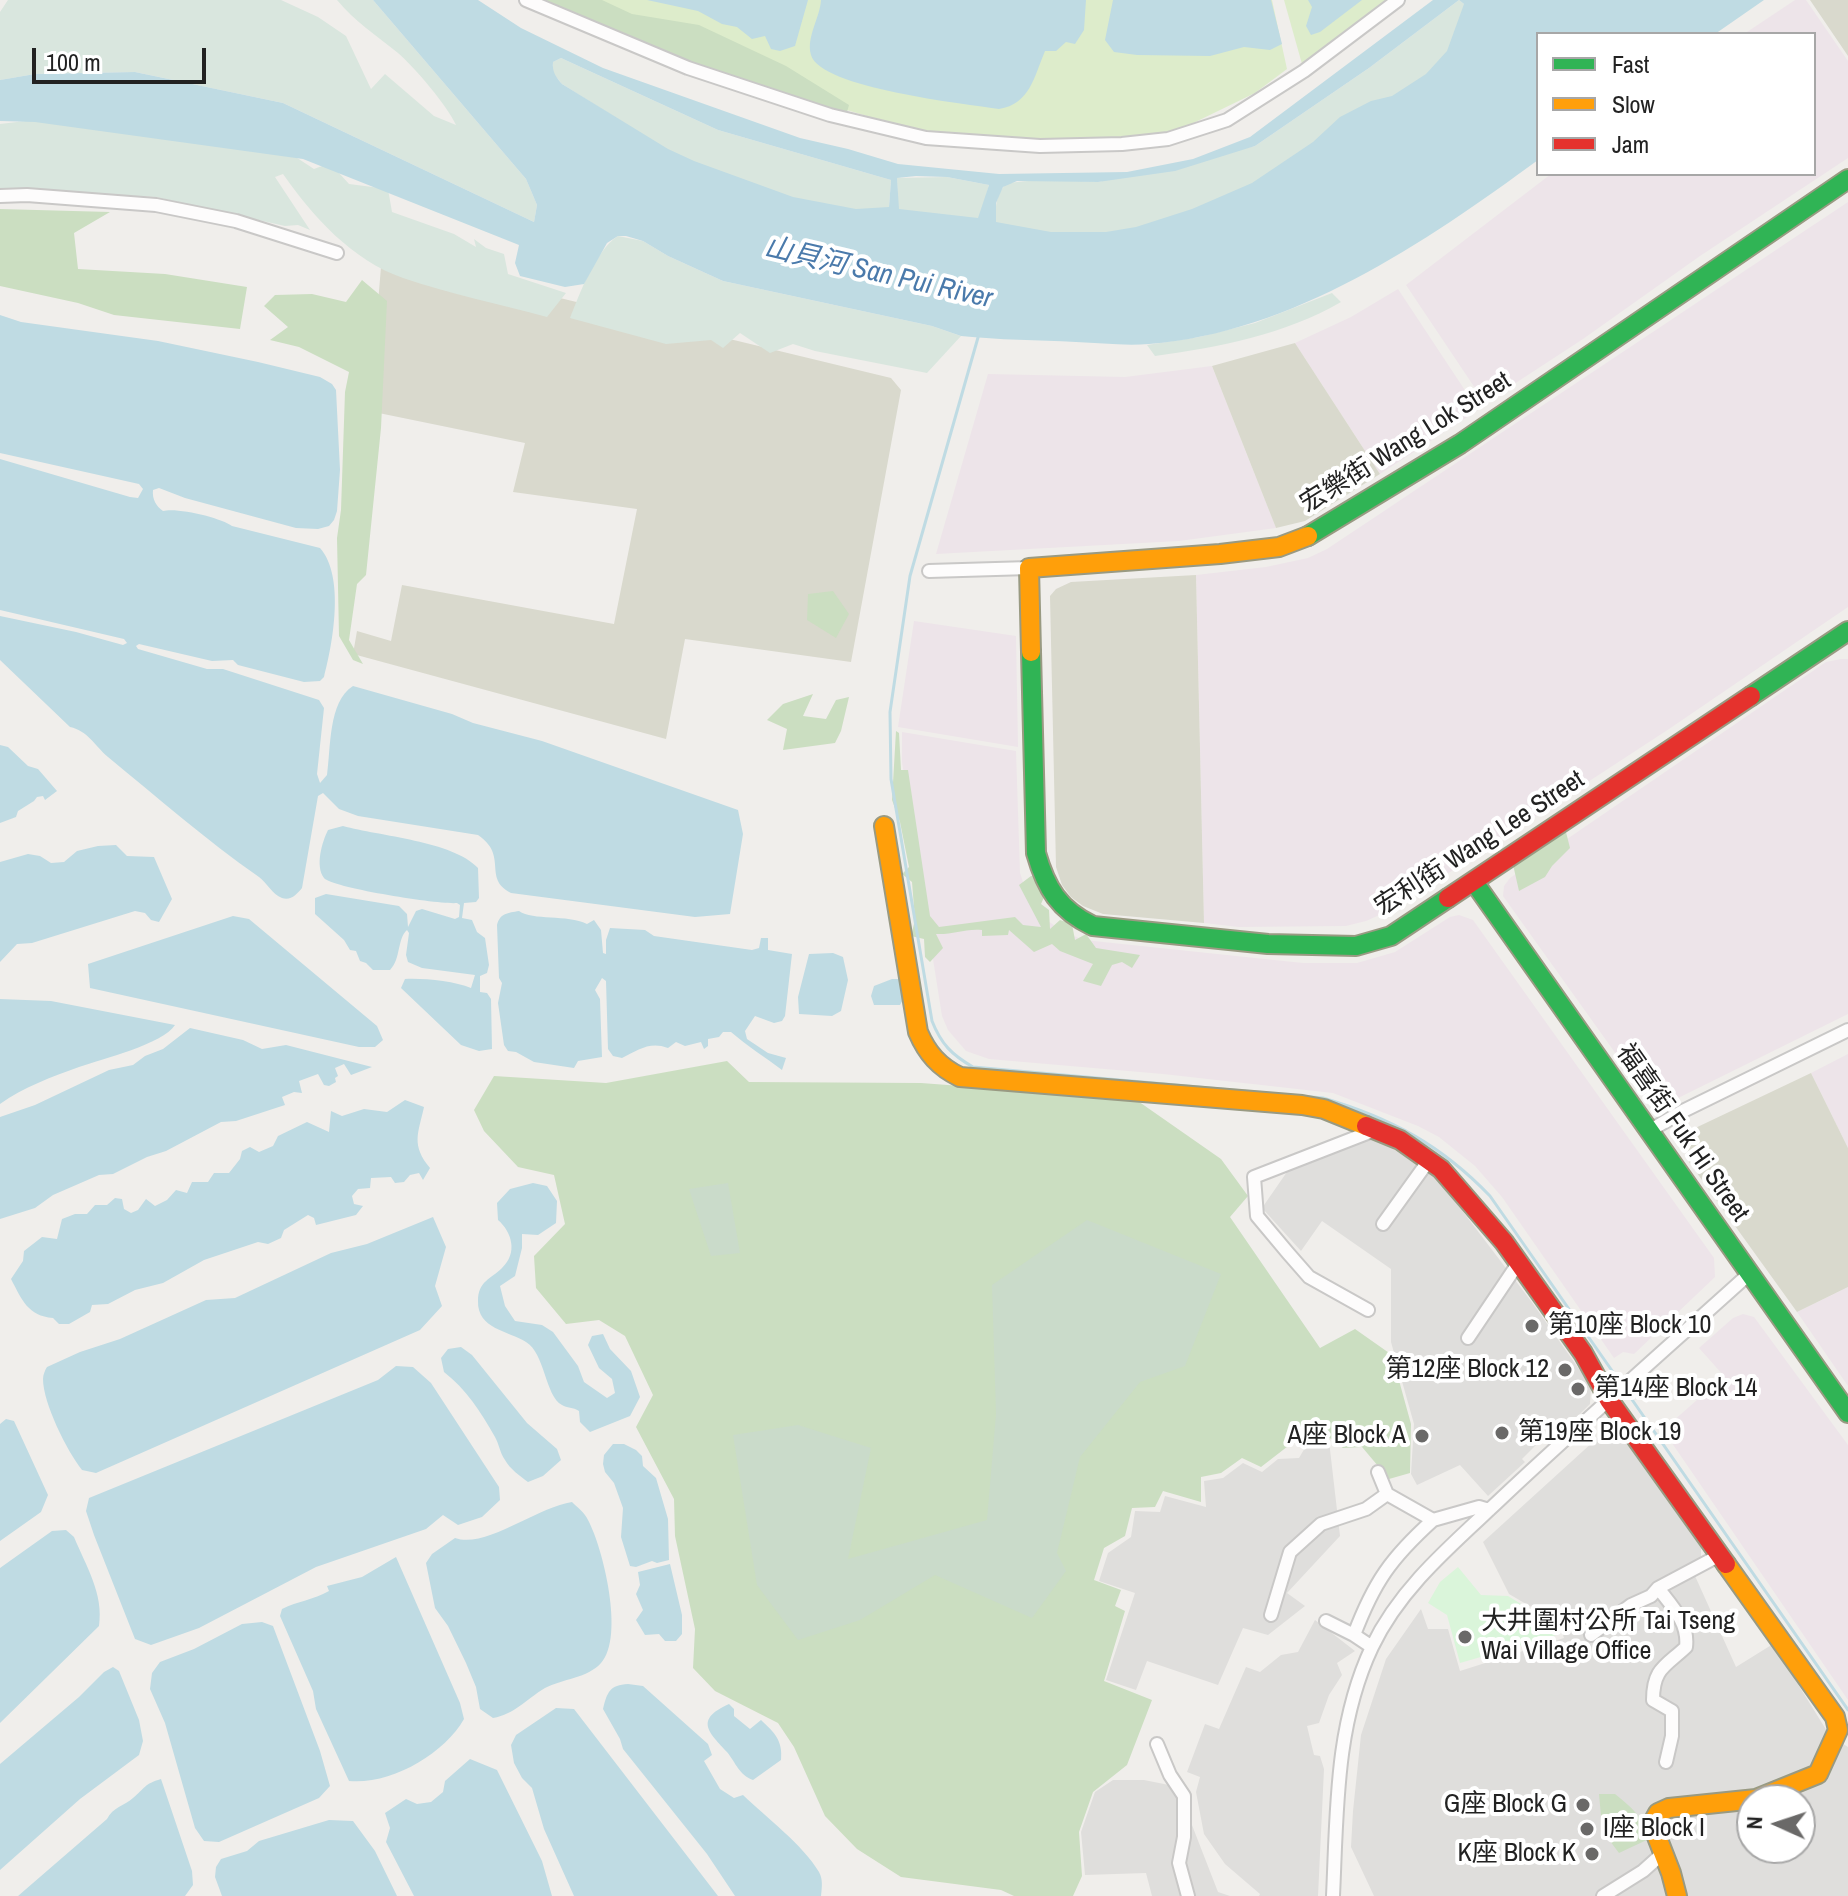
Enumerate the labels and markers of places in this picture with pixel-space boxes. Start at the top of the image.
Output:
place label: 第10座 Block 10 [1548,1310,1711,1342]
marker: 第10座 Block 10 [1523,1317,1541,1335]
place label: 第12座 Block 12 [1386,1354,1549,1386]
marker: 第12座 Block 12 [1556,1361,1574,1379]
place label: 第14座 Block 14 [1594,1373,1757,1405]
marker: 第14座 Block 14 [1569,1380,1587,1398]
place label: 第19座 Block 19 [1518,1417,1681,1449]
place label: A座 Block A [1288,1420,1406,1452]
marker: 第19座 Block 19 [1493,1424,1511,1442]
marker: A座 Block A [1413,1427,1431,1445]
place label: 大井圍村公所 Tai Tseng Wai Village Office [1481,1606,1735,1668]
marker: 大井圍村公所 Tai Tseng Wai Village Office [1456,1628,1474,1646]
place label: G座 Block G [1444,1789,1567,1821]
marker: G座 Block G [1574,1796,1592,1814]
place label: I座 Block I [1603,1813,1705,1845]
marker: I座 Block I [1578,1820,1596,1838]
place label: K座 Block K [1458,1838,1576,1870]
marker: K座 Block K [1583,1845,1601,1863]

